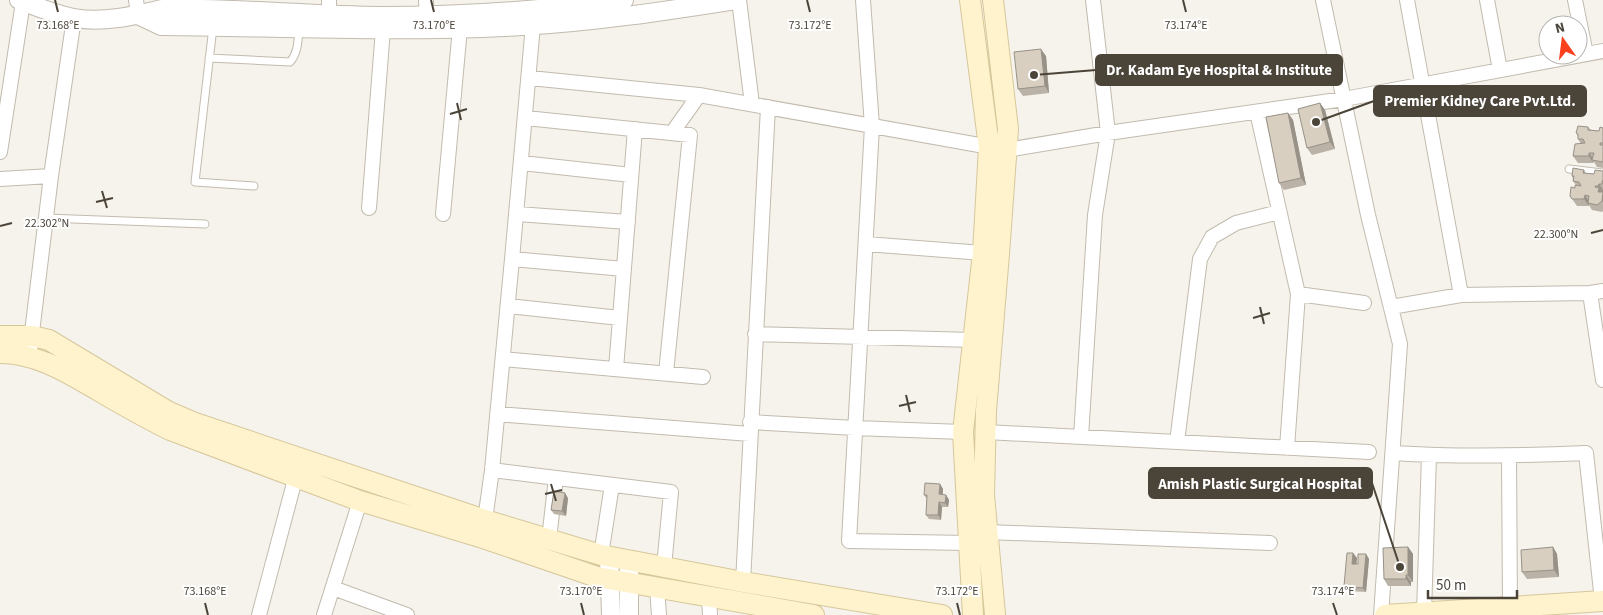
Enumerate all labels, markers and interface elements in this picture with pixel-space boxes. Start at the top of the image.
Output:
north arrow [1538,15,1588,65]
text: 73.168°E [36,17,80,34]
text: 73.170°E [412,17,456,34]
text: 73.172°E [788,17,832,34]
text: 73.174°E [1164,17,1208,34]
text: N [1553,18,1567,39]
callout: Dr. Kadam Eye Hospital & Institute [1096,55,1342,85]
text: Dr. Kadam Eye Hospital & Institute [1106,60,1332,81]
callout: Premier Kidney Care Pvt.Ltd. [1374,86,1586,116]
text: Premier Kidney Care Pvt.Ltd. [1384,91,1576,112]
text: 22.302°N [25,215,69,232]
text: 22.300°N [1534,226,1578,243]
callout: Amish Plastic Surgical Hospital [1149,468,1372,498]
text: Amish Plastic Surgical Hospital [1157,474,1362,495]
scale bar [1428,568,1517,600]
text: 50 m [1436,575,1466,596]
text: 73.168°E [183,583,227,600]
text: 73.170°E [559,583,603,600]
text: 73.172°E [935,583,979,600]
text: 73.174°E [1311,583,1355,600]

